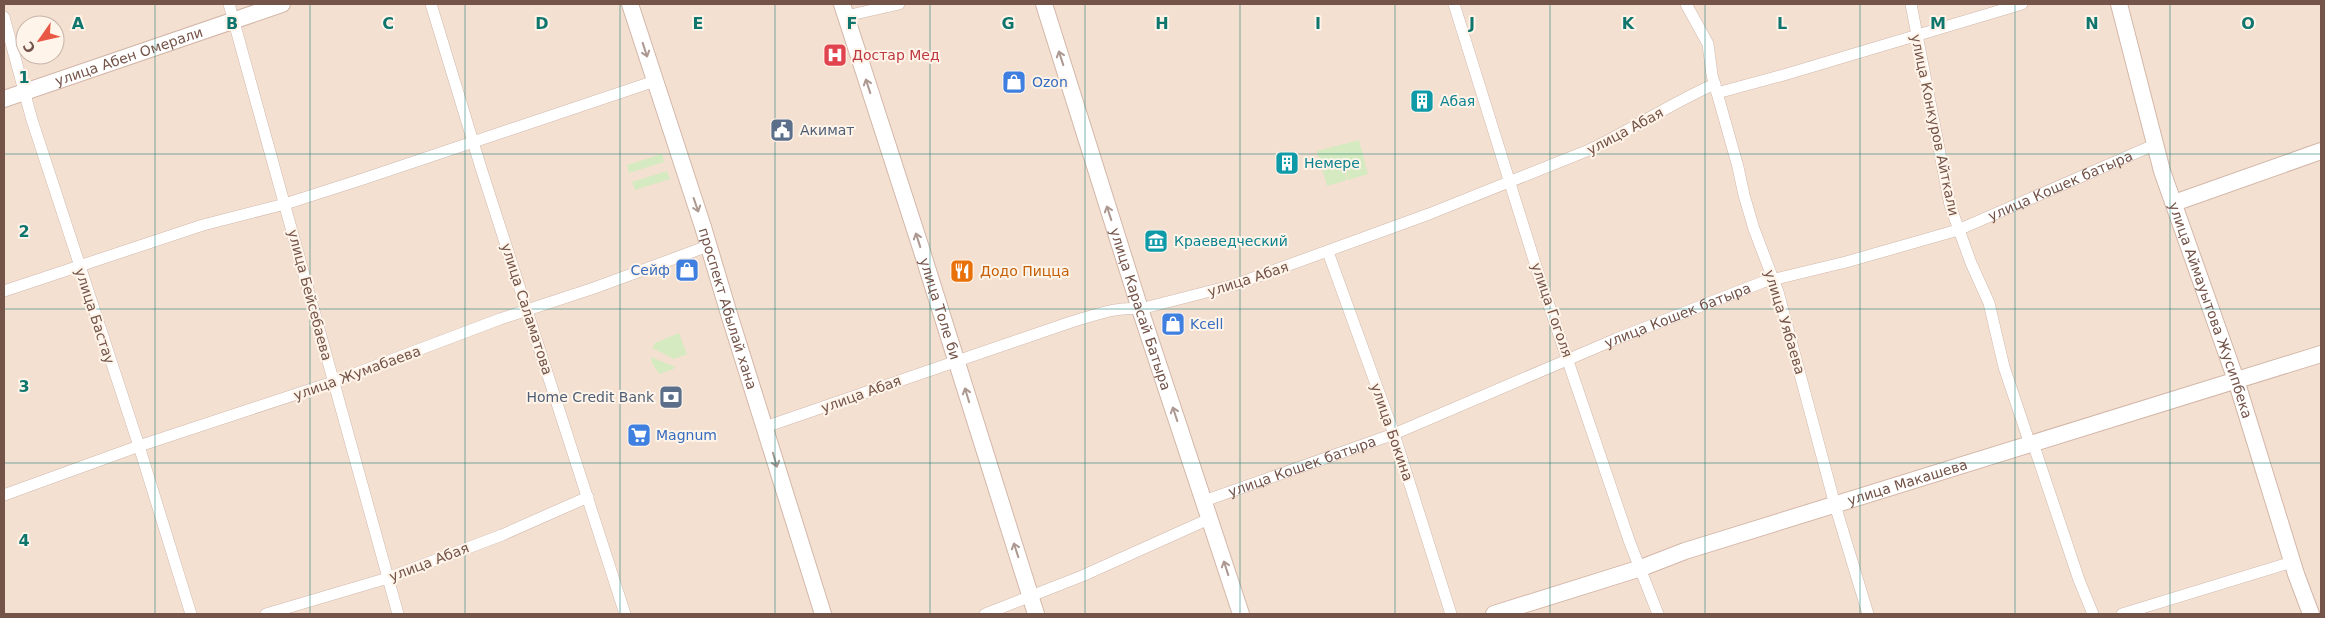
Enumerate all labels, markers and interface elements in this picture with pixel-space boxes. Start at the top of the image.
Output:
text: A [72,14,85,33]
text: B [226,14,238,33]
text: C [382,14,394,33]
text: D [535,14,549,33]
text: E [693,14,703,33]
text: F [847,14,857,33]
text: G [1001,14,1015,33]
text: H [1155,14,1169,33]
text: I [1315,14,1321,33]
text: J [1468,14,1475,33]
text: K [1622,14,1635,33]
text: L [1777,14,1787,33]
text: M [1930,14,1946,33]
text: N [2085,14,2099,33]
text: O [2241,14,2255,33]
north arrow [15,15,65,65]
street label: улица Абен Омерали [53,24,205,89]
street label: улица Конкуров Айткали [1908,33,1962,217]
text: С [20,39,39,56]
one-way arrow [641,42,650,58]
hospital icon: Достар Мед [822,42,848,68]
place label: Достар Мед [852,47,940,63]
one-way arrow [1055,50,1065,66]
text: 1 [18,68,30,87]
shop icon: Ozon [1001,69,1027,95]
place label: Ozon [1032,74,1068,90]
one-way arrow [863,78,872,94]
building icon: Абая [1409,88,1435,114]
place label: Абая [1440,93,1475,109]
street label: улица Абая [1584,104,1666,158]
public building icon: Акимат [769,117,795,143]
place label: Акимат [800,122,854,138]
street label: улица Кошек батыра [1986,147,2135,224]
building icon: Немере [1274,150,1300,176]
place label: Немере [1304,155,1360,171]
one-way arrow [692,196,701,212]
street label: улица Аймауытова Жусипбека [2166,200,2255,420]
one-way arrow [1104,205,1114,221]
text: 2 [18,222,30,241]
street label: проспект Абылай хана [696,226,760,391]
street label: улица Карасай Батыра [1107,226,1174,392]
street label: улица Бейсебаева [285,228,335,362]
museum icon: Краеведческий [1143,228,1169,254]
one-way arrow [913,232,923,248]
place label: Краеведческий [1174,233,1288,249]
street label: улица Саламатова [498,241,556,377]
street label: улица Толе би [916,256,963,362]
shop icon: Сейф [674,257,700,283]
restaurant icon: Додо Пицца [949,258,975,284]
street label: улица Абая [1206,258,1290,300]
street label: улица Гоголя [1528,260,1576,360]
place label: Сейф [631,262,670,278]
place label: Додо Пицца [980,263,1069,279]
street label: улица Бастау [72,266,118,366]
street label: улица Уябаева [1761,268,1809,376]
street label: улица Кошек батыра [1602,280,1753,351]
shop icon: Kcell [1160,311,1186,337]
place label: Kcell [1190,316,1223,332]
street label: улица Жумабаева [291,343,423,403]
street label: улица Абая [819,372,903,416]
text: 3 [18,377,30,396]
street label: улица Бокина [1368,381,1416,483]
bank icon: Home Credit Bank [658,384,684,410]
one-way arrow [962,387,972,403]
place label: Home Credit Bank [526,389,655,405]
one-way arrow [1170,406,1179,422]
supermarket icon: Magnum [626,422,652,448]
place label: Magnum [656,427,717,443]
street label: улица Кошек батыра [1226,433,1378,500]
one-way arrow [771,452,781,468]
street label: улица Макашева [1845,456,1969,508]
text: 4 [18,531,30,550]
street label: улица Абая [387,539,471,585]
one-way arrow [1011,543,1020,558]
one-way arrow [1221,560,1231,576]

